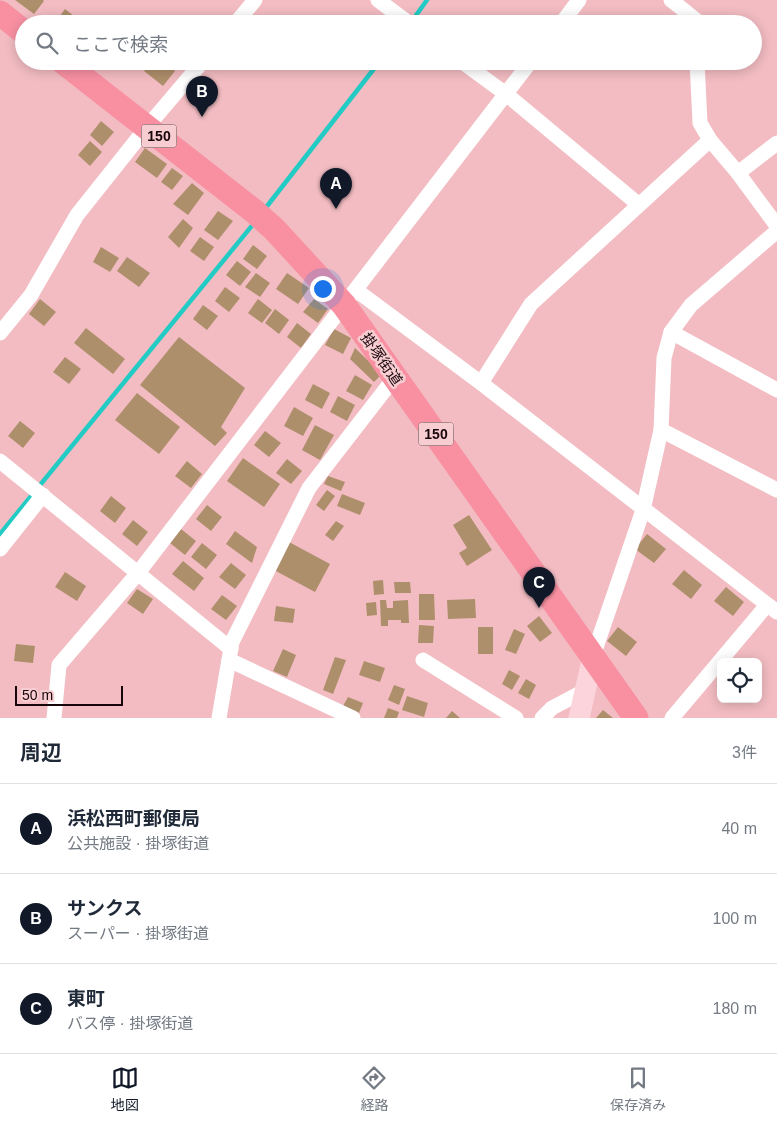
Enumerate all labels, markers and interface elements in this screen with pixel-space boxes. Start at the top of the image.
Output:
search box [15,15,762,70]
icon: search [33,29,61,57]
text: ここで検索 [73,34,168,55]
pin: B [186,76,218,117]
road number: 150 [142,124,176,148]
pin: A [320,168,352,209]
your location [310,276,336,302]
street label: 掛塚街道 [358,330,406,388]
road number: 150 [418,422,454,446]
pin: C [523,567,555,608]
map controls [717,658,762,703]
button: locate [717,658,762,703]
scale bar [15,683,122,706]
text: 50 m [22,687,53,703]
text: 周辺 [20,741,62,764]
text: 3件 [732,744,757,761]
text: 浜松西町郵便局 [67,808,200,829]
text: A [30,820,42,837]
text: 40 m [721,820,757,837]
text: 公共施設 · 掛塚街道 [67,835,209,852]
text: サンクス [67,898,142,919]
text: B [30,910,42,927]
text: 100 m [713,910,757,927]
text: スーパー · 掛塚街道 [67,925,209,942]
text: 東町 [67,988,105,1009]
text: C [30,1000,42,1017]
text: 180 m [713,1000,757,1017]
text: バス停 · 掛塚街道 [67,1015,193,1032]
tab: 地図 [111,1064,139,1114]
tab: 経路 [360,1064,388,1114]
tab: 保存済み [610,1064,666,1114]

